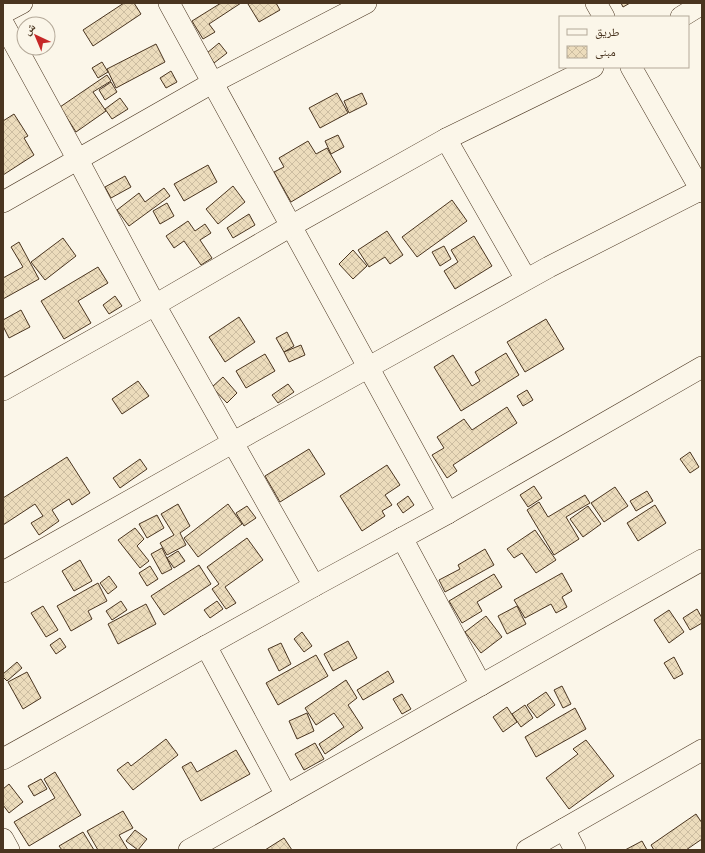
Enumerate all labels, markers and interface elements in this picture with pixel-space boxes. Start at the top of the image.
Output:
north arrow [16,16,56,56]
legend [559,16,689,68]
text: ش [21,20,39,39]
text: طريق [595,25,620,39]
text: مبنى [595,45,616,59]

